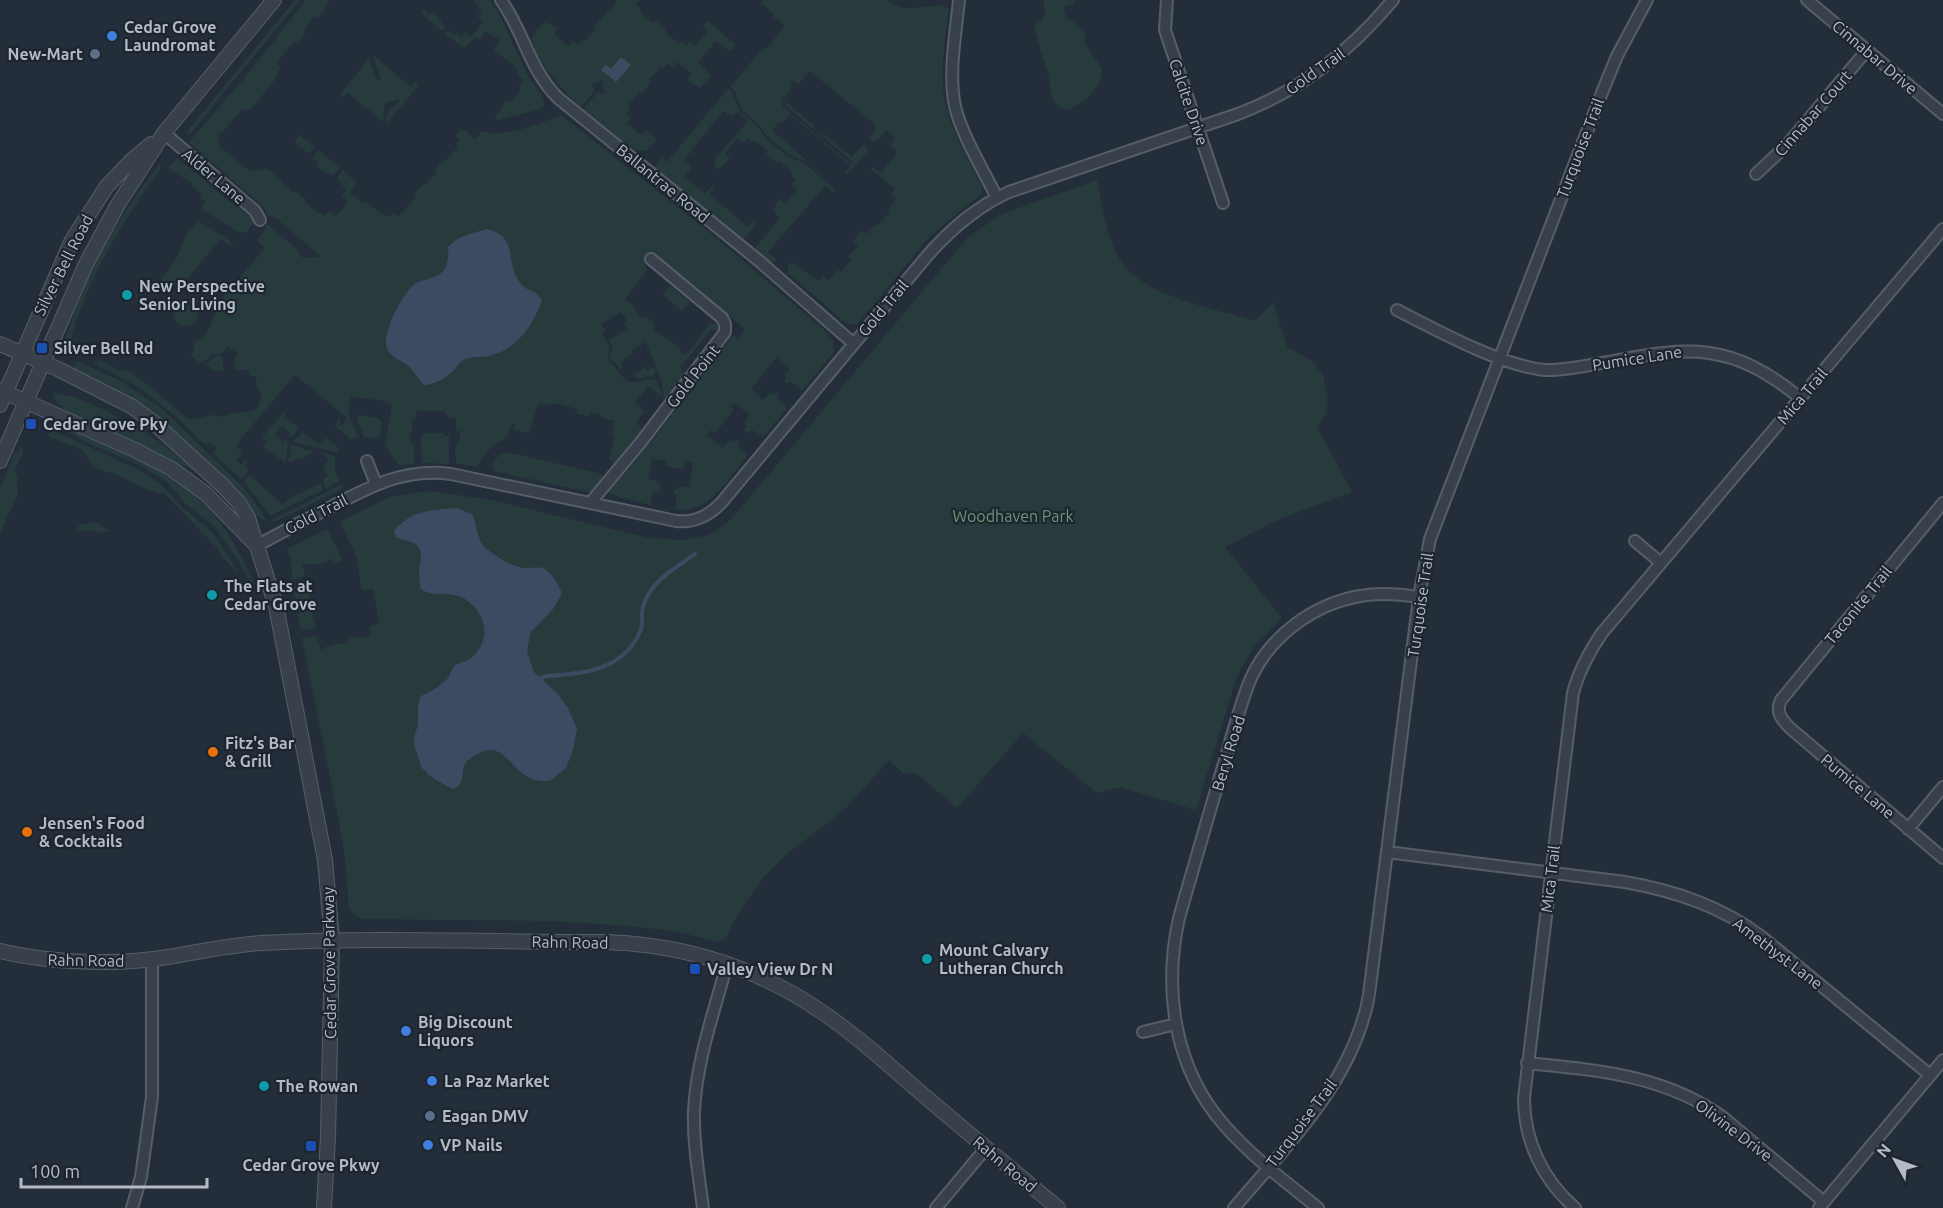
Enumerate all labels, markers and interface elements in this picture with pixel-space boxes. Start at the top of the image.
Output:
street label: Cinnabar Drive [1829,16,1921,98]
place label: Cedar Grove Laundromat [124,18,217,54]
marker: Cedar Grove Laundromat [105,29,119,43]
street label: Gold Trail [1282,44,1348,98]
place label: New-Mart [8,45,83,63]
marker: New-Mart [88,47,102,61]
street label: Calcite Drive [1166,56,1212,148]
street label: Cinnabar Court [1771,66,1856,160]
street label: Turquoise Trail [1553,96,1607,200]
street label: Ballantrae Road [613,140,713,226]
street label: Alder Lane [179,144,249,208]
street label: Silver Bell Road [30,212,96,318]
street label: Gold Trail [854,276,912,340]
place label: New Perspective Senior Living [139,277,265,313]
marker: New Perspective Senior Living [120,288,134,302]
place label: Silver Bell Rd [54,339,153,357]
street label: Gold Point [663,340,724,411]
marker: Silver Bell Rd [35,341,49,355]
street label: Pumice Lane [1591,342,1683,374]
street label: Mica Trail [1773,364,1831,428]
place label: Cedar Grove Pky [43,415,168,433]
marker: Cedar Grove Pky [24,417,38,431]
street label: Gold Trail [282,491,350,537]
park label: Woodhaven Park [952,507,1074,525]
street label: Turquoise Trail [1404,551,1436,659]
street label: Taconite Trail [1821,562,1895,648]
place label: The Flats at Cedar Grove [224,577,317,613]
marker: The Flats at Cedar Grove [205,588,219,602]
street label: Beryl Road [1208,713,1248,793]
place label: Fitz's Bar & Grill [225,734,295,770]
marker: Fitz's Bar & Grill [206,745,220,759]
street label: Pumice Lane [1817,750,1899,822]
place label: Jensen's Food & Cocktails [39,814,145,850]
marker: Jensen's Food & Cocktails [20,825,34,839]
street label: Mica Trail [1537,844,1563,914]
street label: Cedar Grove Parkway [319,886,339,1039]
street label: Amethyst Lane [1730,914,1826,992]
street label: Rahn Road [531,932,609,952]
place label: Mount Calvary Lutheran Church [939,941,1064,977]
street label: Rahn Road [47,950,125,970]
marker: Mount Calvary Lutheran Church [920,952,934,966]
place label: Valley View Dr N [707,960,833,978]
marker: Valley View Dr N [688,962,702,976]
place label: Big Discount Liquors [418,1013,513,1049]
marker: Big Discount Liquors [399,1024,413,1038]
place label: La Paz Market [444,1072,550,1090]
marker: La Paz Market [425,1074,439,1088]
street label: Turquoise Trail [1262,1075,1340,1171]
place label: The Rowan [276,1077,358,1095]
marker: The Rowan [257,1079,271,1093]
street label: Olivine Drive [1692,1095,1776,1165]
place label: Eagan DMV [442,1107,529,1125]
marker: Eagan DMV [423,1109,437,1123]
north arrow [1865,1130,1925,1190]
street label: Rahn Road [970,1132,1040,1196]
place label: VP Nails [440,1136,503,1154]
marker: VP Nails [421,1138,435,1152]
marker: Cedar Grove Pkwy [304,1139,318,1153]
text: N [1873,1140,1894,1161]
scale bar [21,1151,207,1189]
place label: Cedar Grove Pkwy [243,1156,380,1174]
text: 100 m [30,1161,80,1181]

